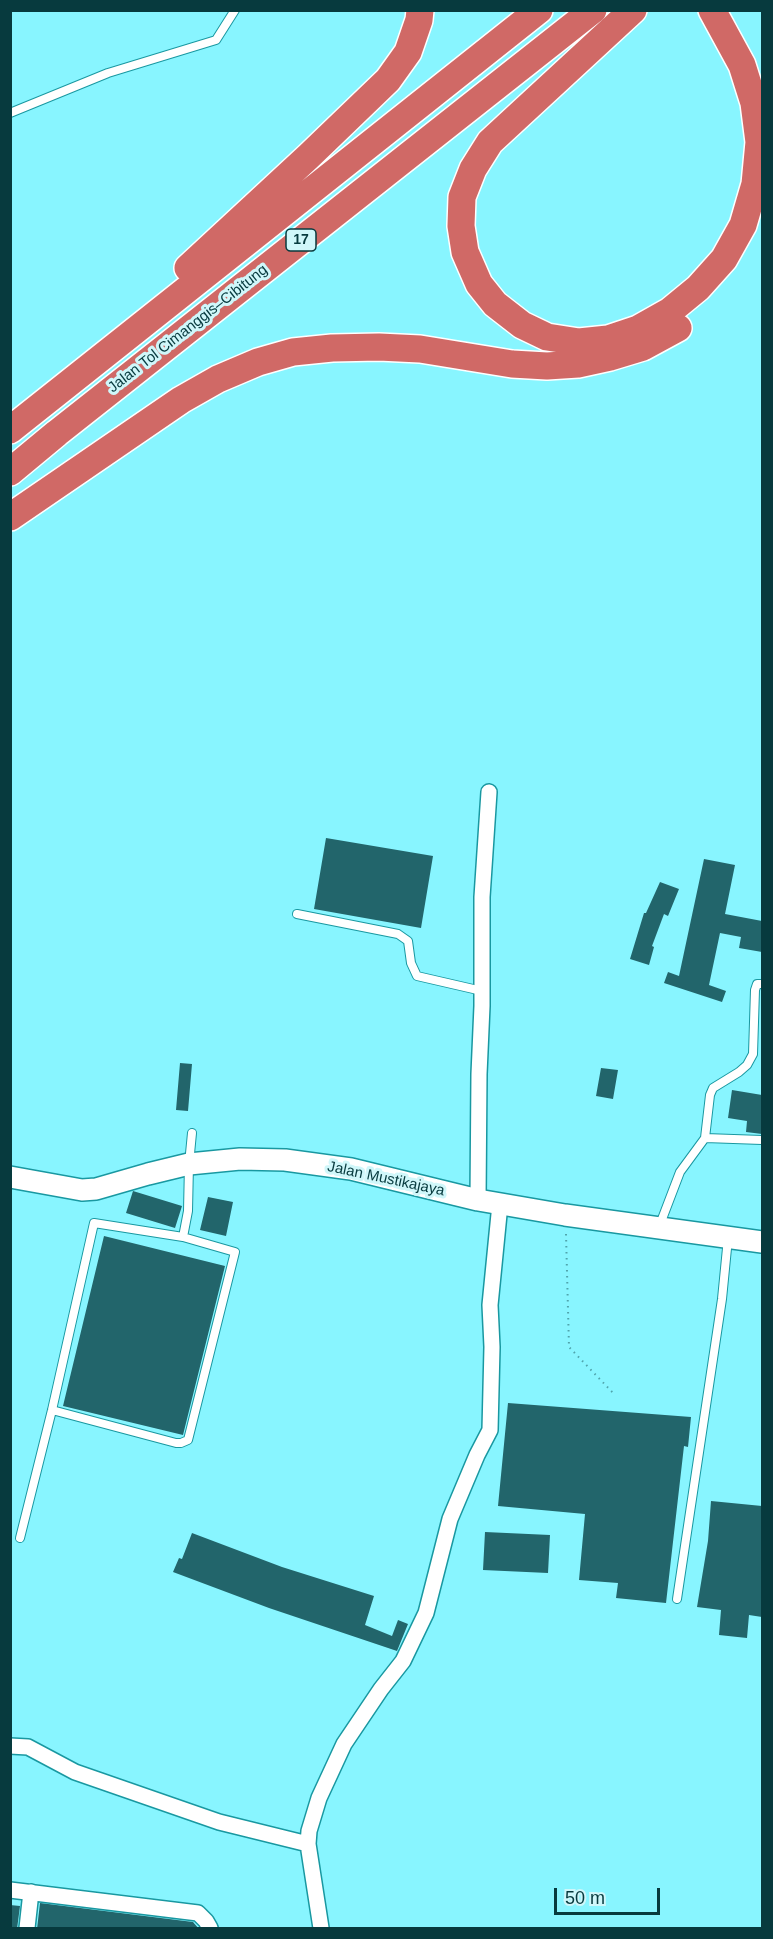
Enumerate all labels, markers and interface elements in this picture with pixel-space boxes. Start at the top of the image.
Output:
road number: 17 [286,229,316,251]
street label: Jalan Tol Cimanggis–Cibitung [105,261,271,397]
street label: Jalan Mustikajaya [326,1158,446,1200]
scale bar [557,1876,664,1914]
text: 50 m [565,1888,605,1908]

